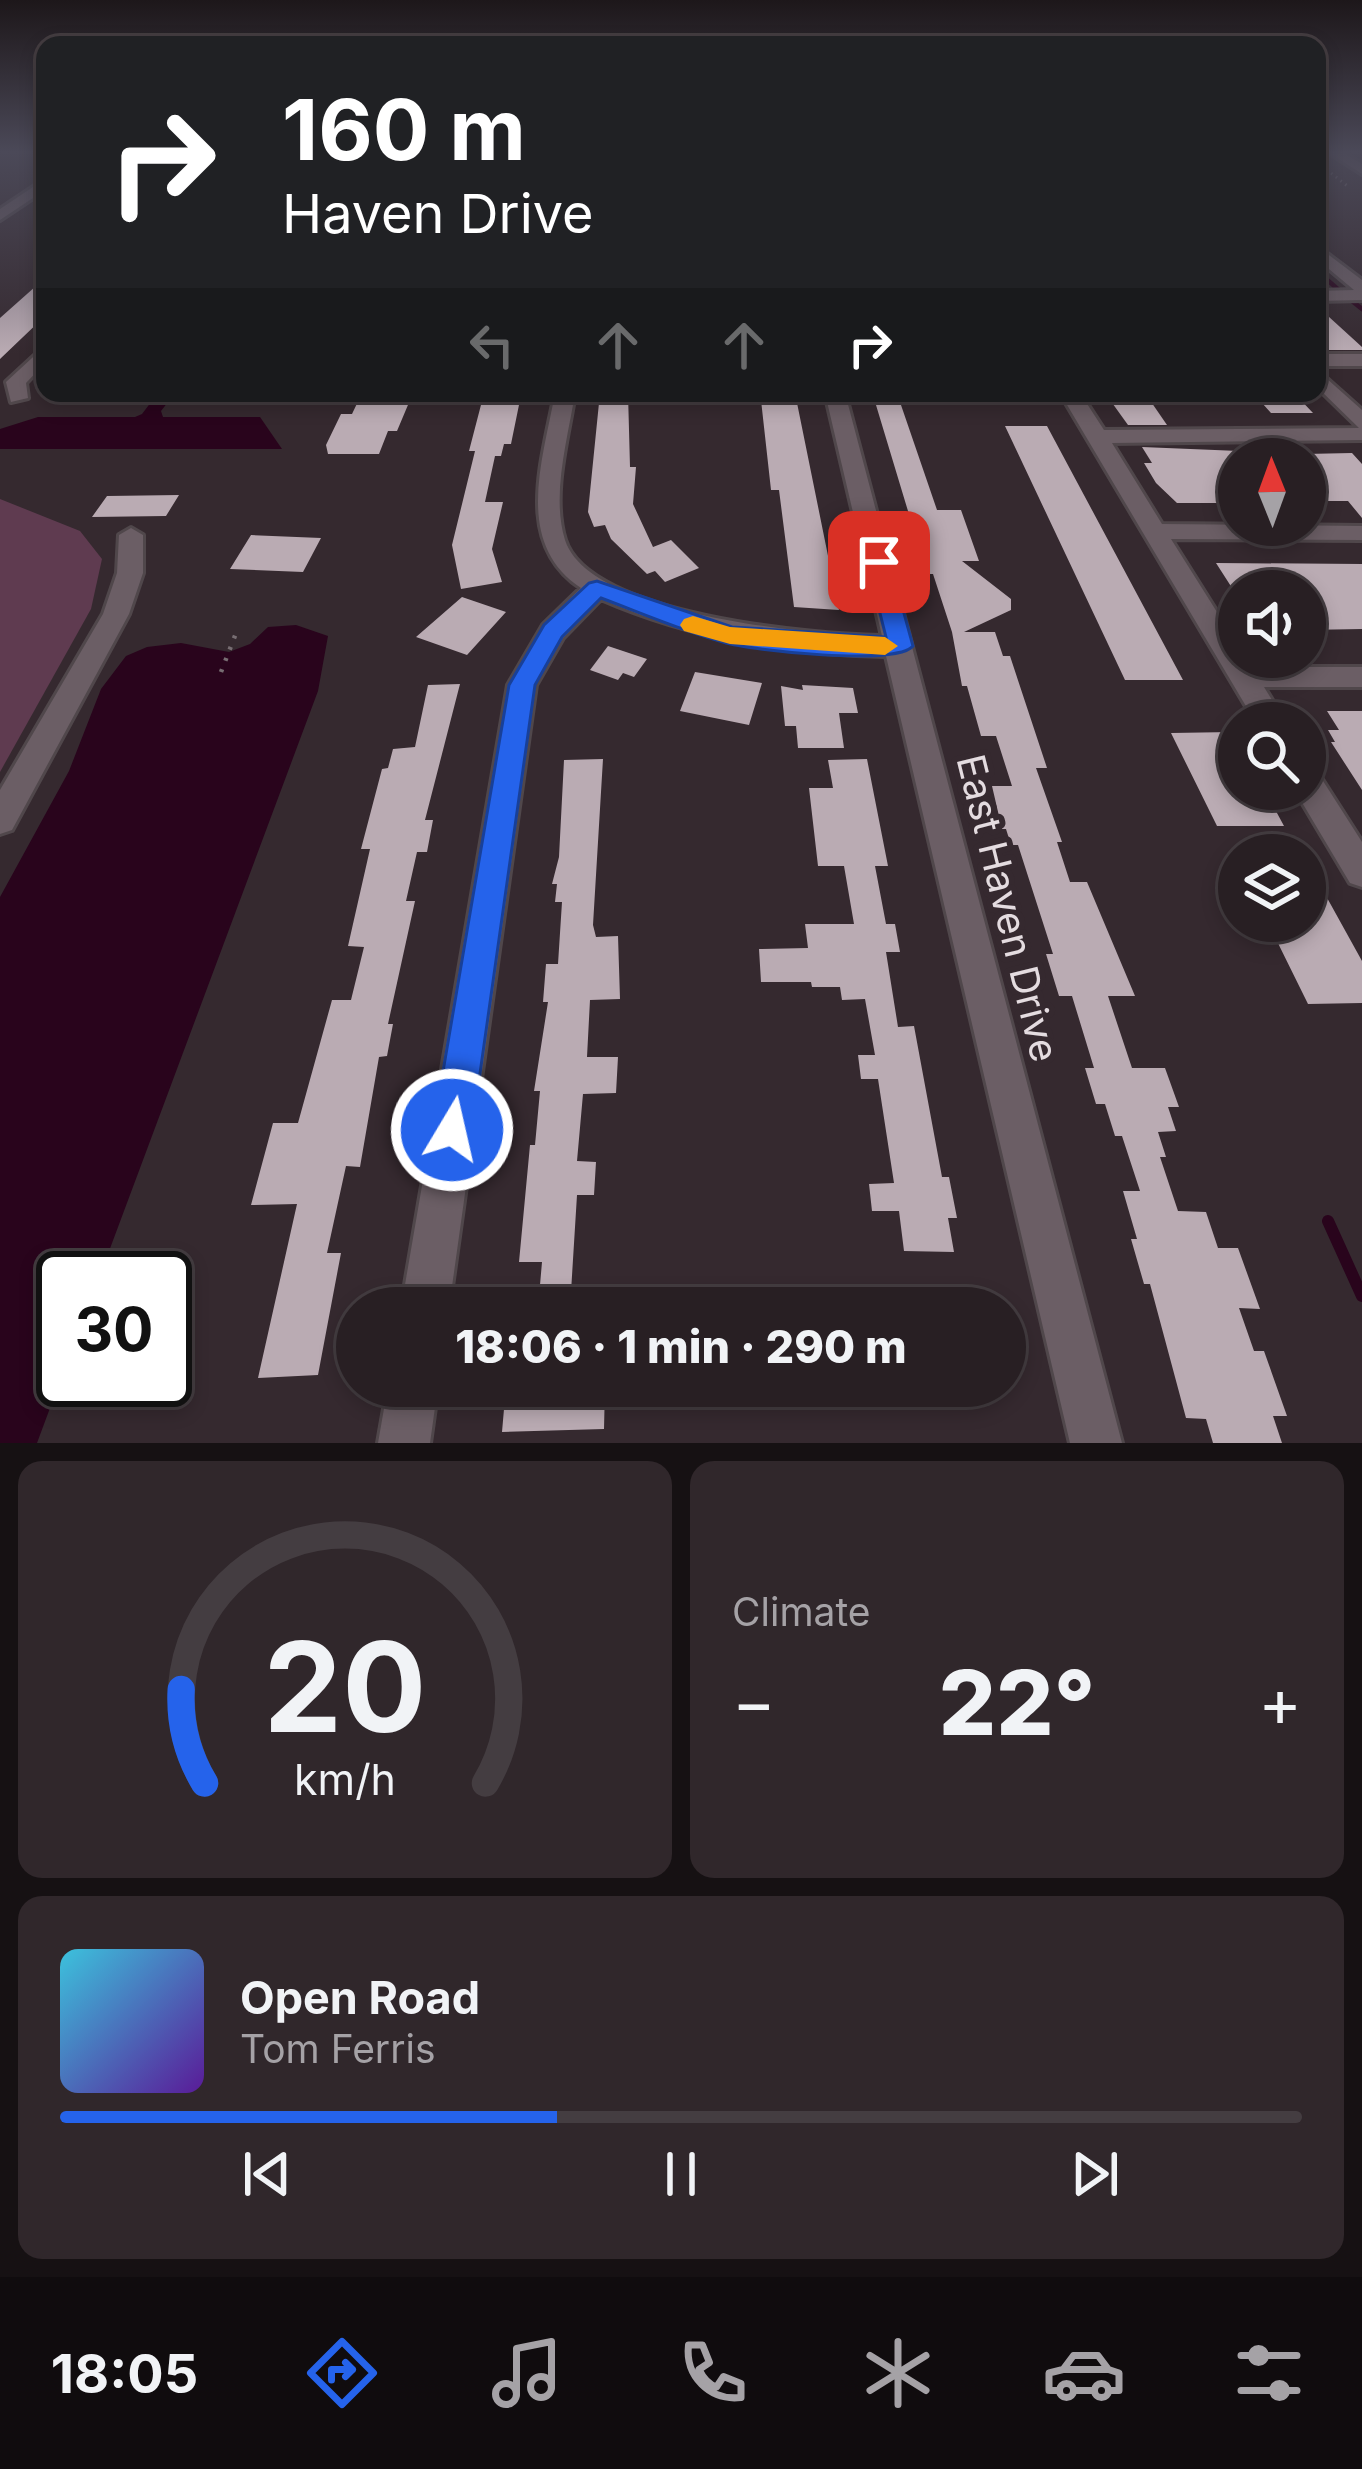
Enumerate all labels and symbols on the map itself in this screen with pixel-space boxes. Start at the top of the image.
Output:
north arrow [1218,438,1326,546]
pin [828,511,930,613]
street label: East Haven Drive [948,750,1069,1066]
position arrow [389,1067,515,1193]
speed limit sign: 30 [36,1251,192,1407]

